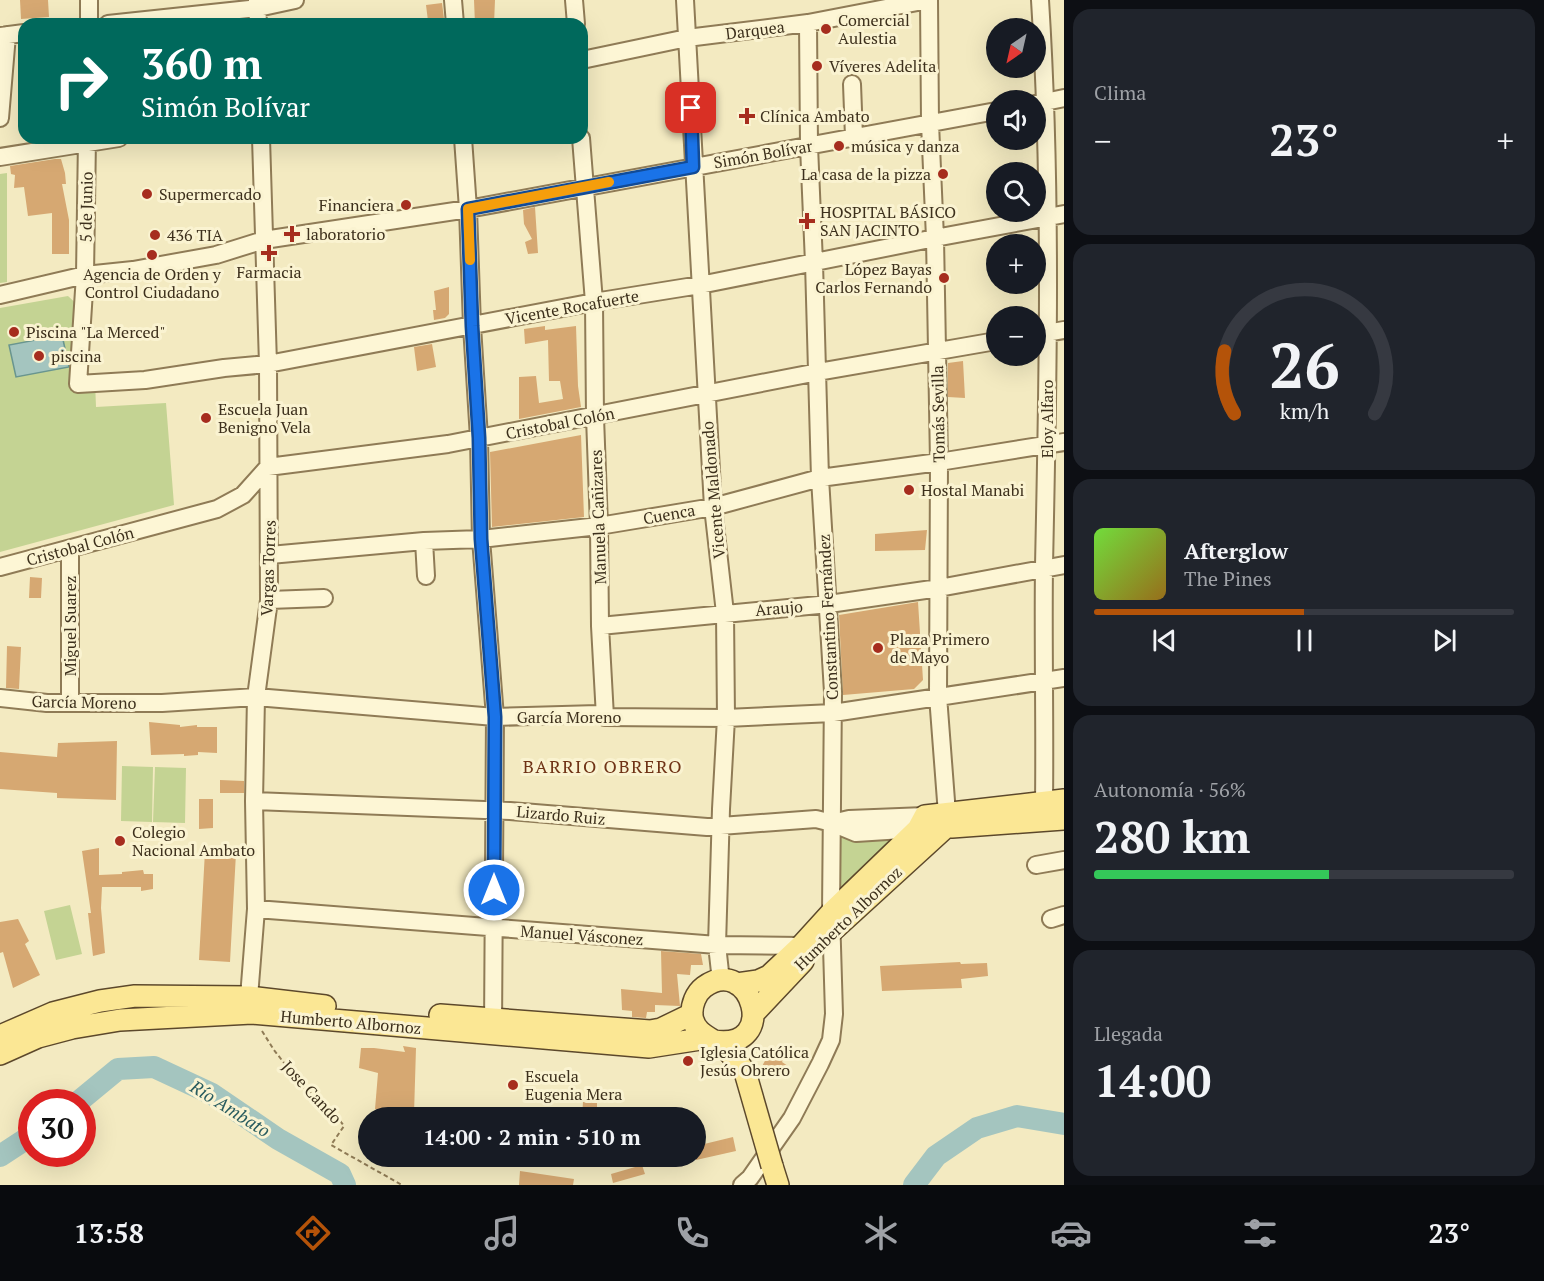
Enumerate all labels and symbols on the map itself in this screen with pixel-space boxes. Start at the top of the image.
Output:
place label: Comercial Aulestia [838,9,910,49]
street label: Darquea [724,15,786,45]
north arrow [986,18,1046,78]
marker: Comercial Aulestia [819,22,833,36]
place label: Víveres Adelita [829,55,936,77]
marker: Víveres Adelita [810,59,824,73]
pin [665,82,716,133]
place label: Clínica Ambato [760,105,870,127]
marker: Clínica Ambato [738,107,756,125]
street label: Simón Bolívar [712,134,815,174]
place label: música y danza [851,135,959,157]
marker: música y danza [832,139,846,153]
place label: La casa de la pizza [801,163,931,185]
marker: La casa de la pizza [936,167,950,181]
street label: 5 de Junio [74,171,98,243]
place label: Supermercado [159,183,261,205]
marker: Supermercado [140,187,154,201]
place label: Financiera [319,194,394,216]
marker: Financiera [399,198,413,212]
place label: HOSPITAL BÁSICO SAN JACINTO [820,201,956,241]
marker: HOSPITAL BÁSICO SAN JACINTO [798,212,816,230]
place label: laboratorio [306,223,385,245]
place label: 436 TIA [167,224,223,246]
marker: laboratorio [283,225,301,243]
marker: 436 TIA [148,228,162,242]
marker: Farmacia [262,246,276,260]
marker: Agencia de Orden y Control Ciudadano [145,248,159,262]
place label: López Bayas Carlos Fernando [815,258,932,298]
place label: Farmacia [236,261,302,283]
place label: Agencia de Orden y Control Ciudadano [83,263,222,303]
marker: López Bayas Carlos Fernando [937,271,951,285]
street label: Vicente Rocafuerte [503,284,641,330]
place label: Piscina "La Merced" [26,321,165,343]
marker: Piscina "La Merced" [7,325,21,339]
place label: piscina [51,345,102,367]
marker: piscina [32,349,46,363]
street label: Tomás Sevilla [926,365,950,463]
street label: Eloy Alfaro [1036,380,1058,458]
place label: Escuela Juan Benigno Vela [218,398,311,438]
street label: Cristobal Colón [504,402,617,444]
marker: Escuela Juan Benigno Vela [199,411,213,425]
street label: Vicente Maldonado [696,420,730,560]
street label: Manuela Cañizares [585,449,611,585]
place label: Hostal Manabi [921,479,1024,501]
marker: Hostal Manabi [902,483,916,497]
street label: Cuenca [641,499,697,529]
street label: Vargas Torres [255,519,281,616]
street label: Cristobal Colón [24,521,137,571]
street label: Constantino Fernández [813,533,843,701]
street label: Miguel Suarez [59,576,81,676]
street label: Araujo [754,595,804,621]
place label: Plaza Primero de Mayo [890,628,990,668]
marker: Plaza Primero de Mayo [871,641,885,655]
street label: García Moreno [31,690,137,714]
street label: García Moreno [517,706,622,728]
district label: BARRIO OBRERO [523,754,683,778]
street label: Lizardo Ruiz [516,800,606,830]
place label: Colegio Nacional Ambato [132,821,255,861]
marker: Colegio Nacional Ambato [113,834,127,848]
position arrow [462,858,526,922]
street label: Humberto Albornoz [790,861,906,975]
street label: Manuel Vásconez [520,920,644,950]
street label: Humberto Albornoz [280,1005,422,1039]
place label: Iglesia Católica Jesús Obrero [700,1041,809,1081]
marker: Iglesia Católica Jesús Obrero [681,1054,695,1068]
street label: Jose Cando [277,1056,347,1128]
place label: Escuela Eugenia Mera [525,1065,622,1105]
water label: Río Ambato [185,1074,275,1142]
marker: Escuela Eugenia Mera [506,1078,520,1092]
speed limit sign: 30 [18,1089,96,1167]

